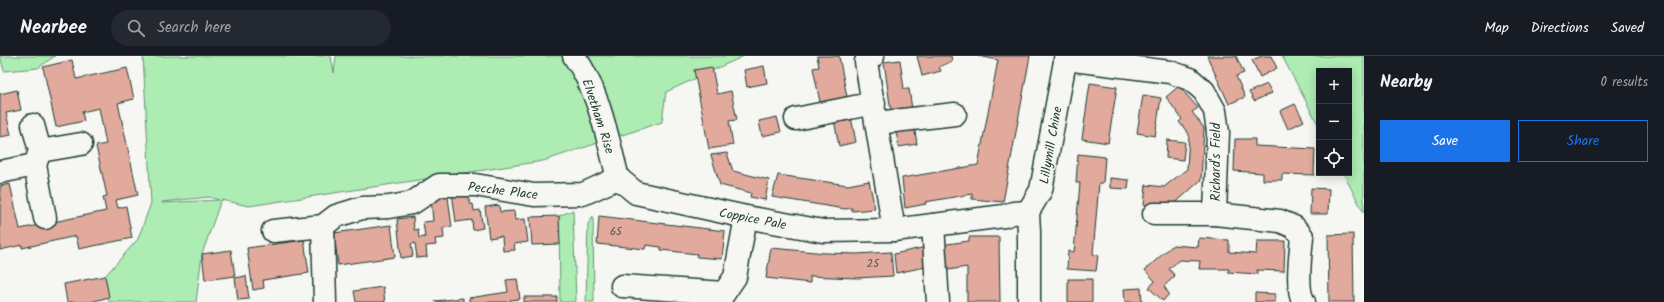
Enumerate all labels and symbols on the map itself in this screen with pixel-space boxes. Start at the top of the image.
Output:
street label: Elvetham Rise [576,76,620,157]
street label: Lillymill Chine [1034,105,1069,186]
street label: Richard's Field [1206,122,1227,201]
street label: Pecche Place [467,177,539,206]
street label: Coppice Pale [717,203,788,236]
house number: 65 [610,223,623,241]
house number: 25 [867,255,880,273]

